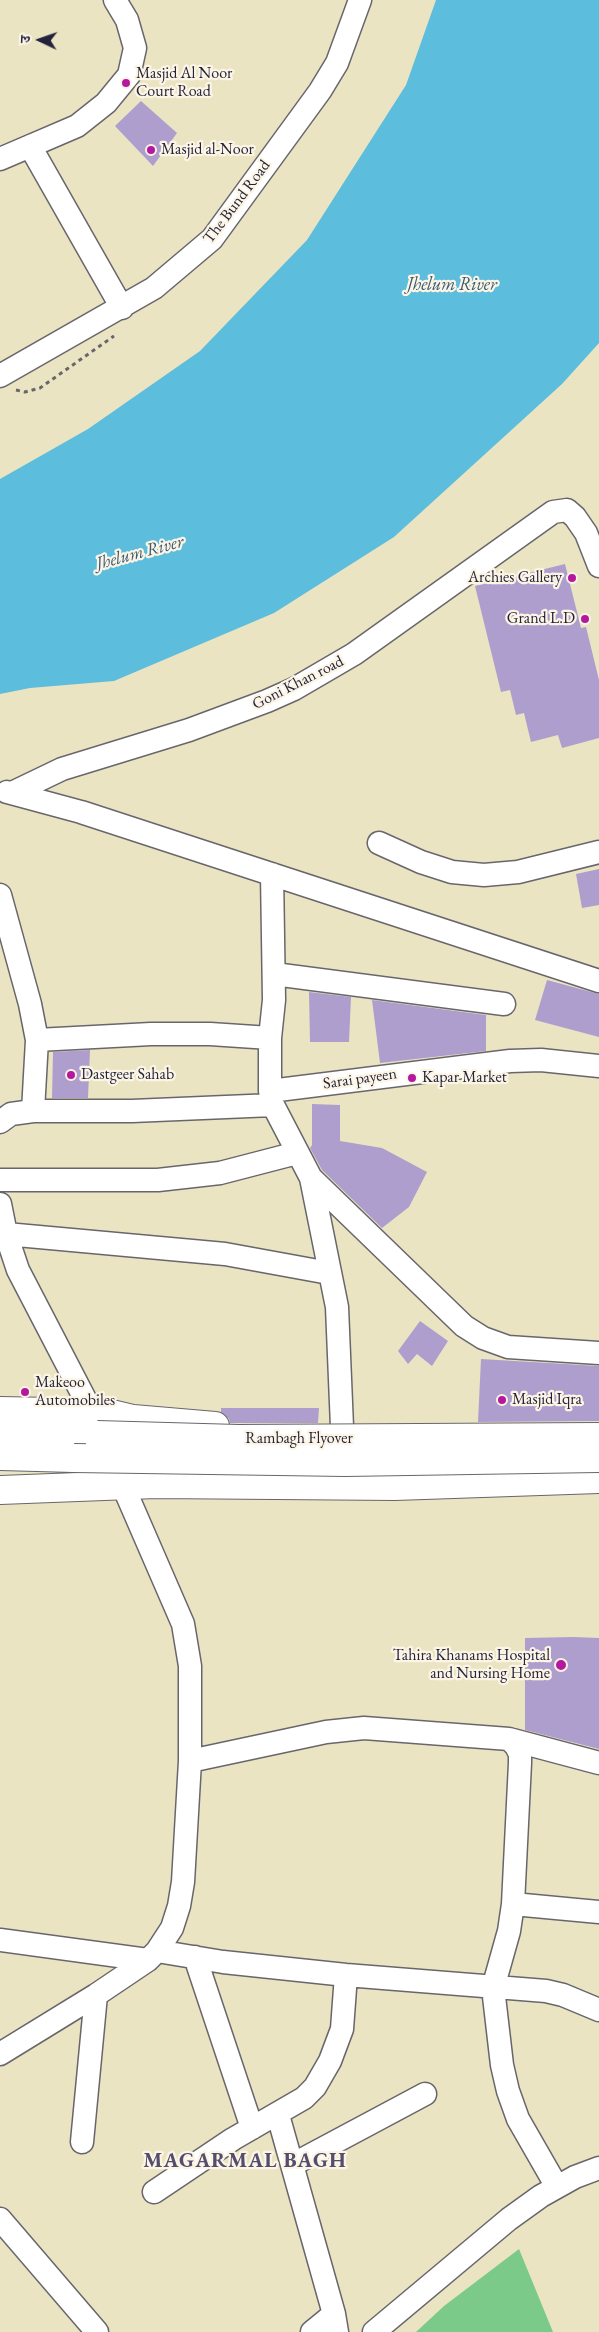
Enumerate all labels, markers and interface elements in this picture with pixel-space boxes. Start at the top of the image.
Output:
north arrow [15,15,65,65]
text: उ [16,35,34,43]
place label: Masjid Al Noor Court Road [136,64,232,102]
marker: Masjid Al Noor Court Road [120,77,132,89]
place label: Masjid al-Noor [161,140,254,160]
marker: Masjid al-Noor [145,144,157,156]
street label: The Bund Road [199,157,275,247]
water label: Jhelum River [407,274,497,296]
water label: Jhelum River [94,531,186,575]
place label: Archies Gallery [468,568,562,588]
marker: Archies Gallery [566,572,578,584]
place label: Grand L.D [507,609,575,629]
marker: Grand L.D [579,613,591,625]
street label: Goni Khan road [249,652,347,714]
street label: Sarai payeen [322,1064,398,1094]
place label: Dastgeer Sahab [81,1065,174,1085]
place label: Kapar Market [422,1068,507,1088]
marker: Dastgeer Sahab [65,1069,77,1081]
marker: Kapar Market [406,1072,418,1084]
place label: Makeoo Automobiles [35,1373,115,1411]
marker: Makeoo Automobiles [19,1386,31,1398]
place label: Masjid Iqra [512,1390,582,1410]
marker: Masjid Iqra [496,1394,508,1406]
street label: Rambagh Flyover [245,1429,353,1449]
place label: Tahira Khanams Hospital and Nursing Home [393,1646,550,1684]
marker: Tahira Khanams Hospital and Nursing Home [554,1658,568,1672]
district label: MAGARMAL BAGH [142,2148,348,2174]

